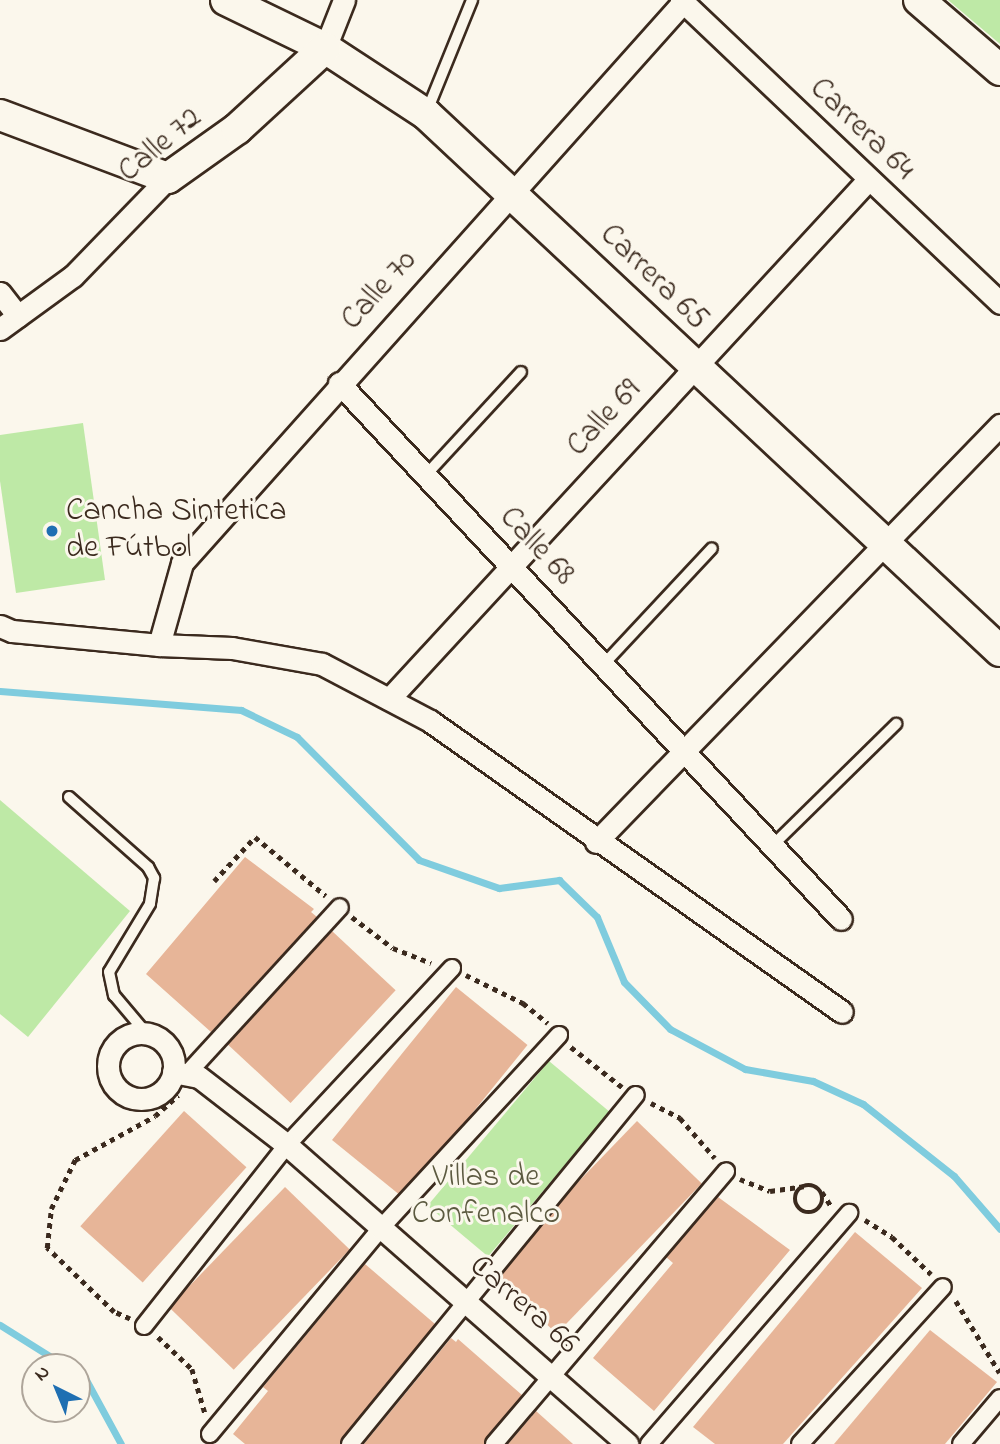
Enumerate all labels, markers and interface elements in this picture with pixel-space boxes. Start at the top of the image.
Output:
street label: Carrera 64 [800,71,922,189]
street label: Calle 72 [111,100,211,192]
street label: Carrera 65 [591,217,715,339]
street label: Calle 70 [334,243,426,339]
street label: Calle 69 [560,372,650,466]
place label: Cancha Sintetica de Fútbol [66,494,286,569]
street label: Calle 68 [490,500,582,594]
marker: Cancha Sintetica de Fútbol [44,523,60,539]
park label: Villas de Confenalco [412,1160,560,1235]
street label: Carrera 66 [460,1248,586,1364]
north arrow [21,1353,91,1423]
text: N [29,1359,57,1388]

